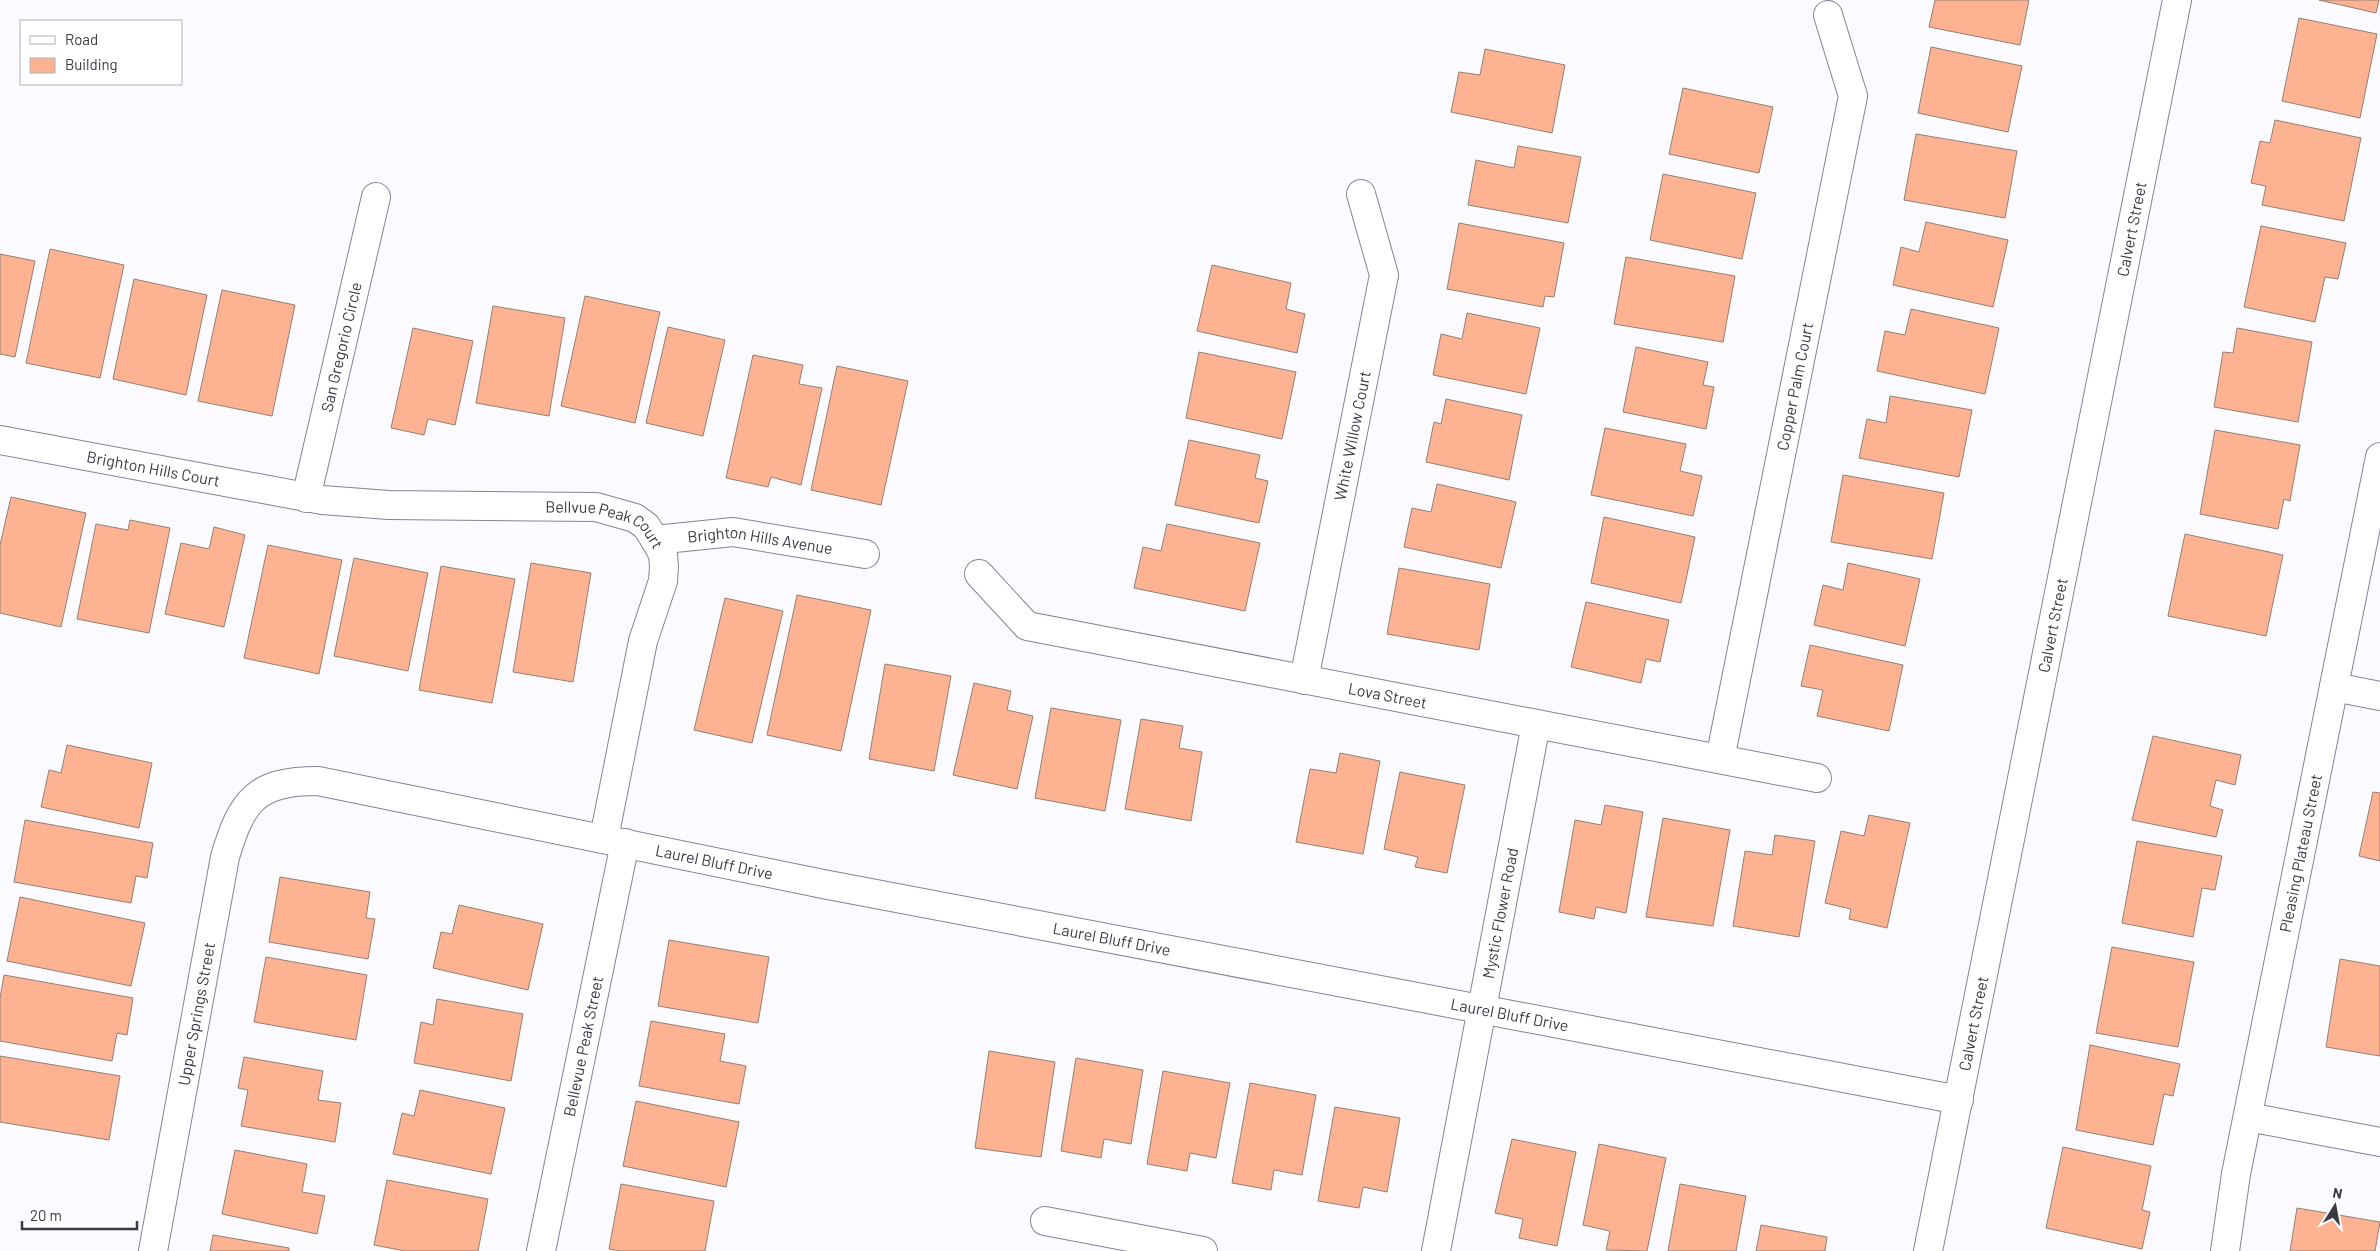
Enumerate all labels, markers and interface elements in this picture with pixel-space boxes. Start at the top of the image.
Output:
legend [20,20,182,85]
text: Road [65,30,98,48]
text: Building [65,55,118,73]
street label: Calvert Street [2112,180,2150,278]
street label: San Gregorio Circle [316,280,365,414]
street label: Copper Palm Court [1772,321,1816,452]
street label: White Willow Court [1330,369,1374,502]
street label: Brighton Hills Court [85,446,222,490]
street label: Bellvue Peak Court [545,497,668,552]
street label: Brighton Hills Avenue [686,522,834,557]
street label: Calvert Street [2033,576,2071,674]
street label: Lova Street [1347,678,1429,712]
street label: Pleasing Plateau Street [2275,772,2325,934]
street label: Laurel Bluff Drive [654,840,775,883]
street label: Mystic Flower Road [1478,846,1521,980]
street label: Laurel Bluff Drive [1051,918,1172,959]
street label: Upper Springs Street [173,941,218,1087]
street label: Bellevue Peak Street [559,974,606,1118]
street label: Calvert Street [1954,974,1992,1072]
street label: Laurel Bluff Drive [1449,994,1570,1035]
north arrow [2310,1181,2360,1231]
text: N [2331,1184,2344,1202]
scale bar [22,1198,138,1230]
text: 20 m [30,1206,62,1224]

